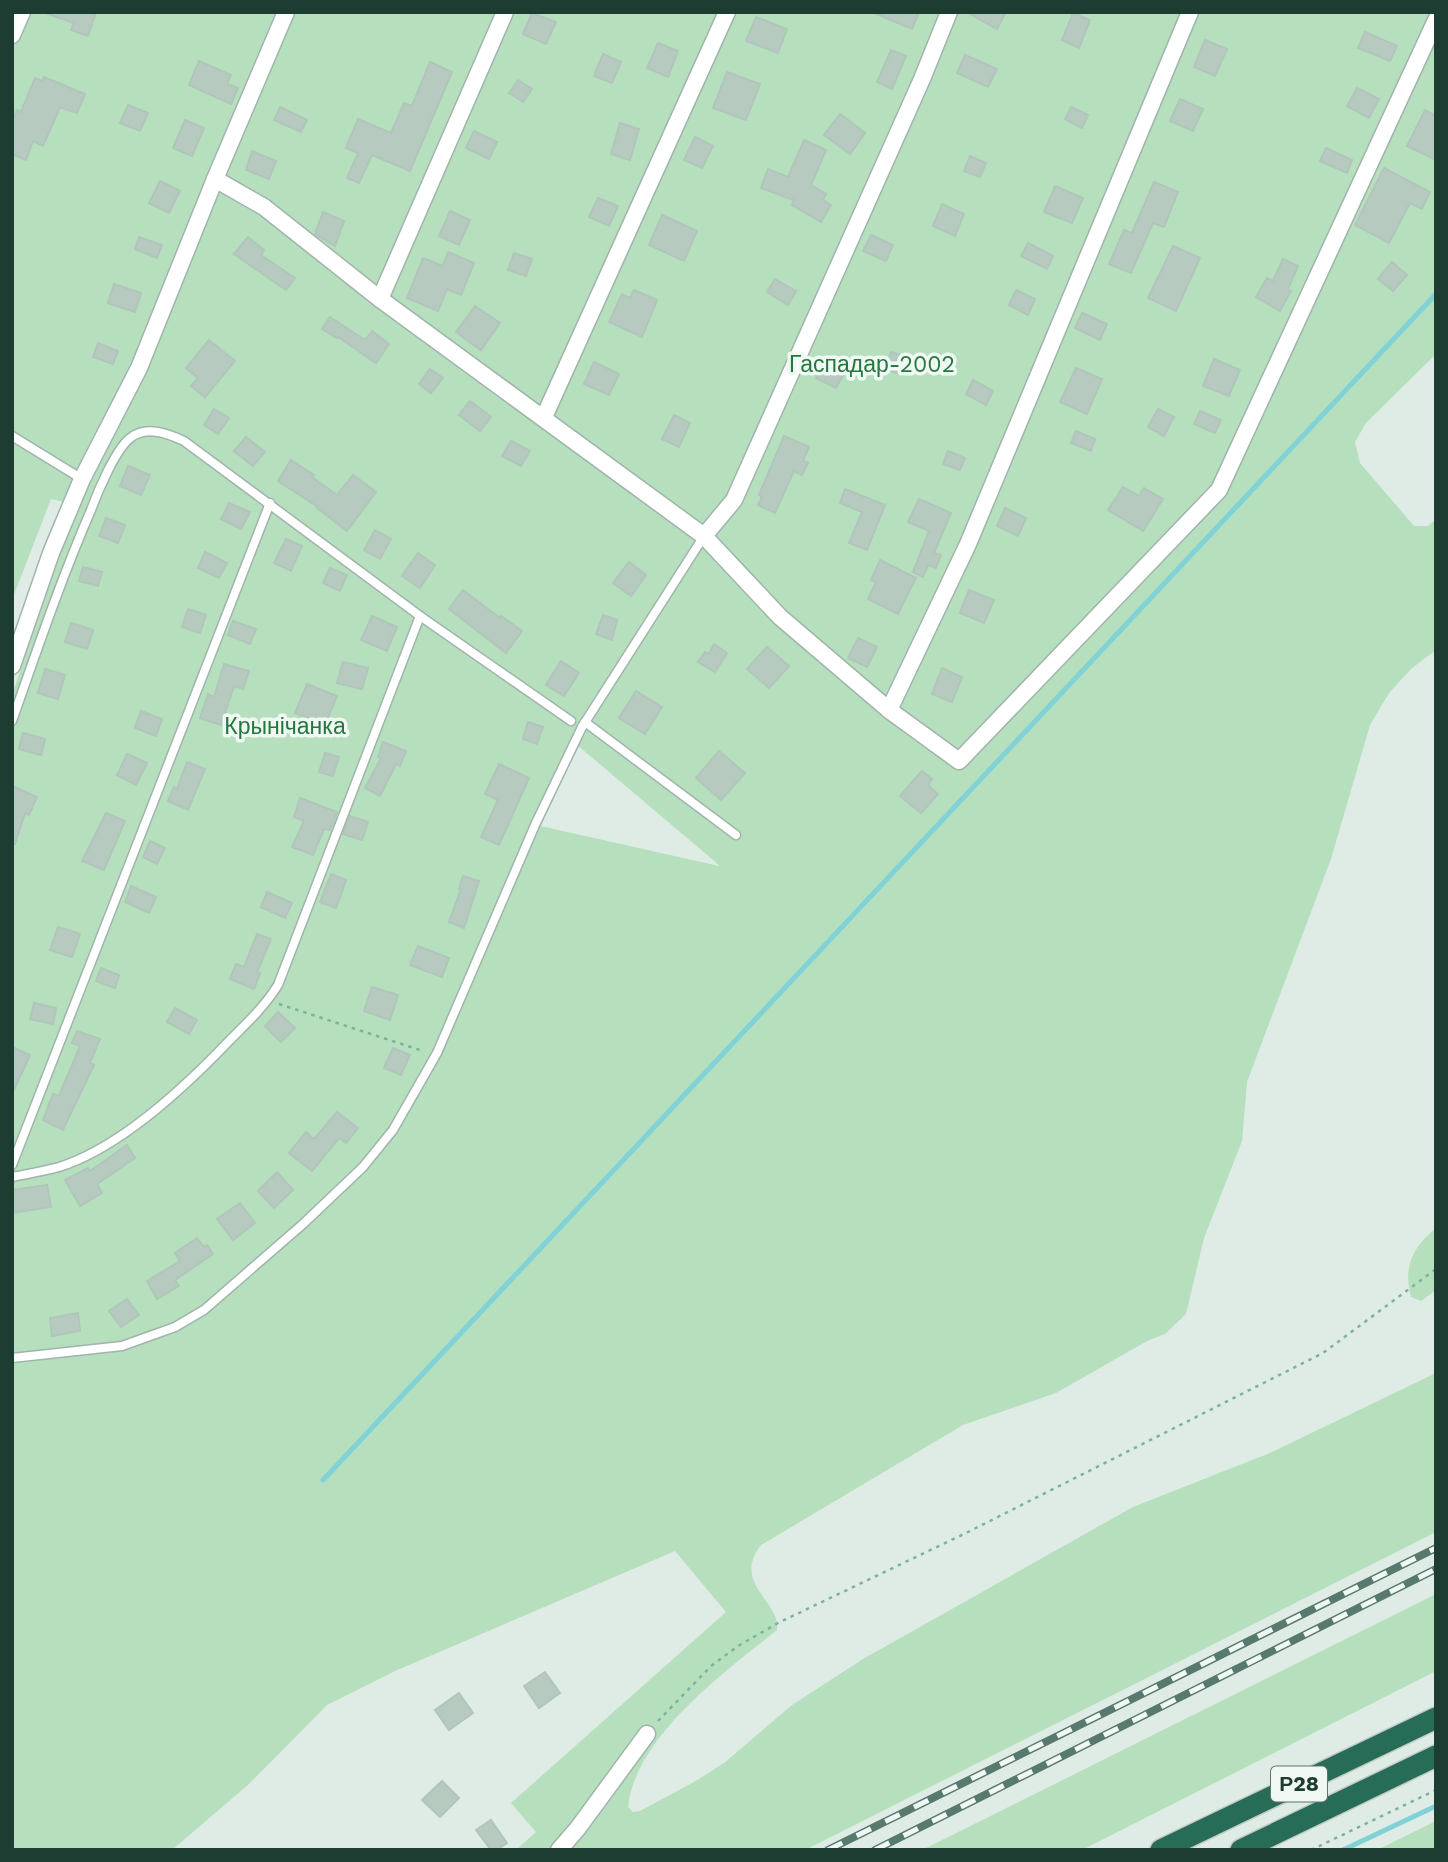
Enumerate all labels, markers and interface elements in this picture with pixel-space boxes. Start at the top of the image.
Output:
park label: Гаспадар-2002 [789,351,955,378]
park label: Крынічанка [224,713,346,740]
road number: Р28 [1271,1766,1327,1802]

